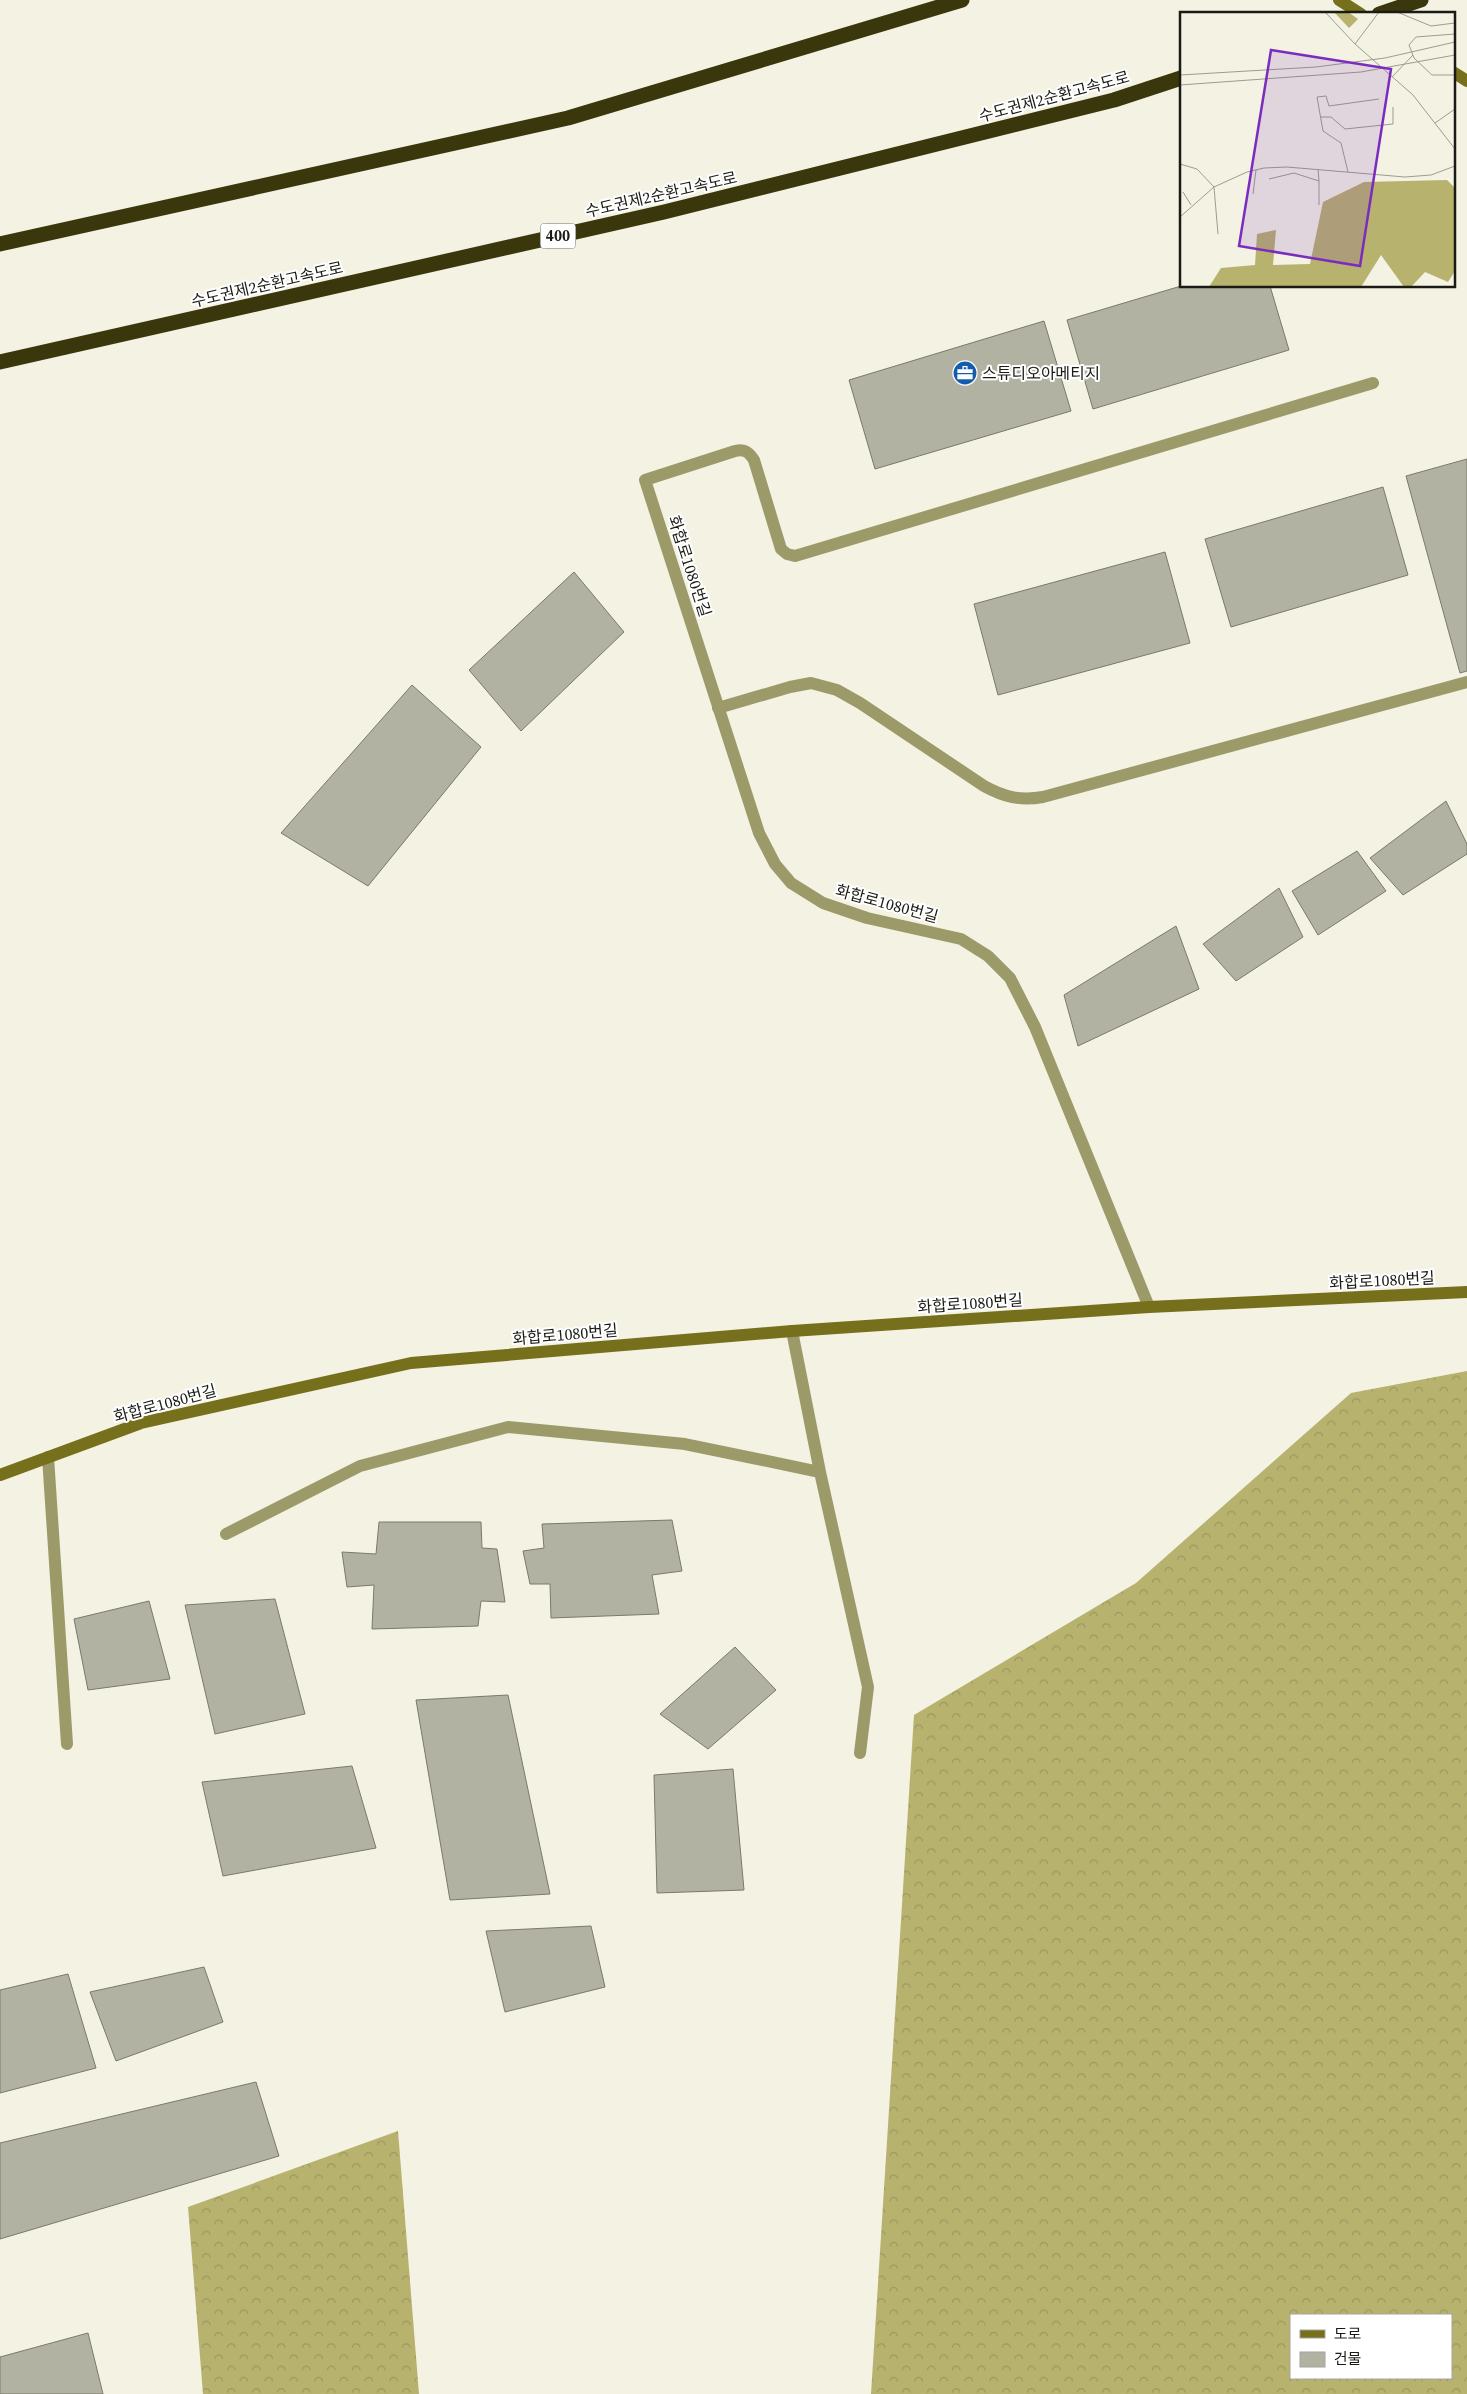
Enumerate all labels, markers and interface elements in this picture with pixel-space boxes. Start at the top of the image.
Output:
inset map [1180,12,1454,288]
street label: 수도권제2순환고속도로 [976,65,1132,127]
street label: 수도권제2순환고속도로 [583,166,739,222]
road number: 400 [540,224,576,248]
street label: 수도권제2순환고속도로 [189,256,345,312]
office icon: 스튜디오아메티지 [952,360,978,386]
place label: 스튜디오아메티지 [982,362,1100,384]
street label: 화합로1080번길 [663,512,717,620]
street label: 화합로1080번길 [833,879,941,927]
street label: 화합로1080번길 [1329,1266,1435,1294]
street label: 화합로1080번길 [917,1288,1023,1318]
street label: 화합로1080번길 [511,1318,619,1350]
street label: 화합로1080번길 [111,1379,219,1427]
legend [1290,2314,1452,2379]
text: 도로 [1334,2323,1362,2344]
text: 건물 [1334,2348,1362,2369]

